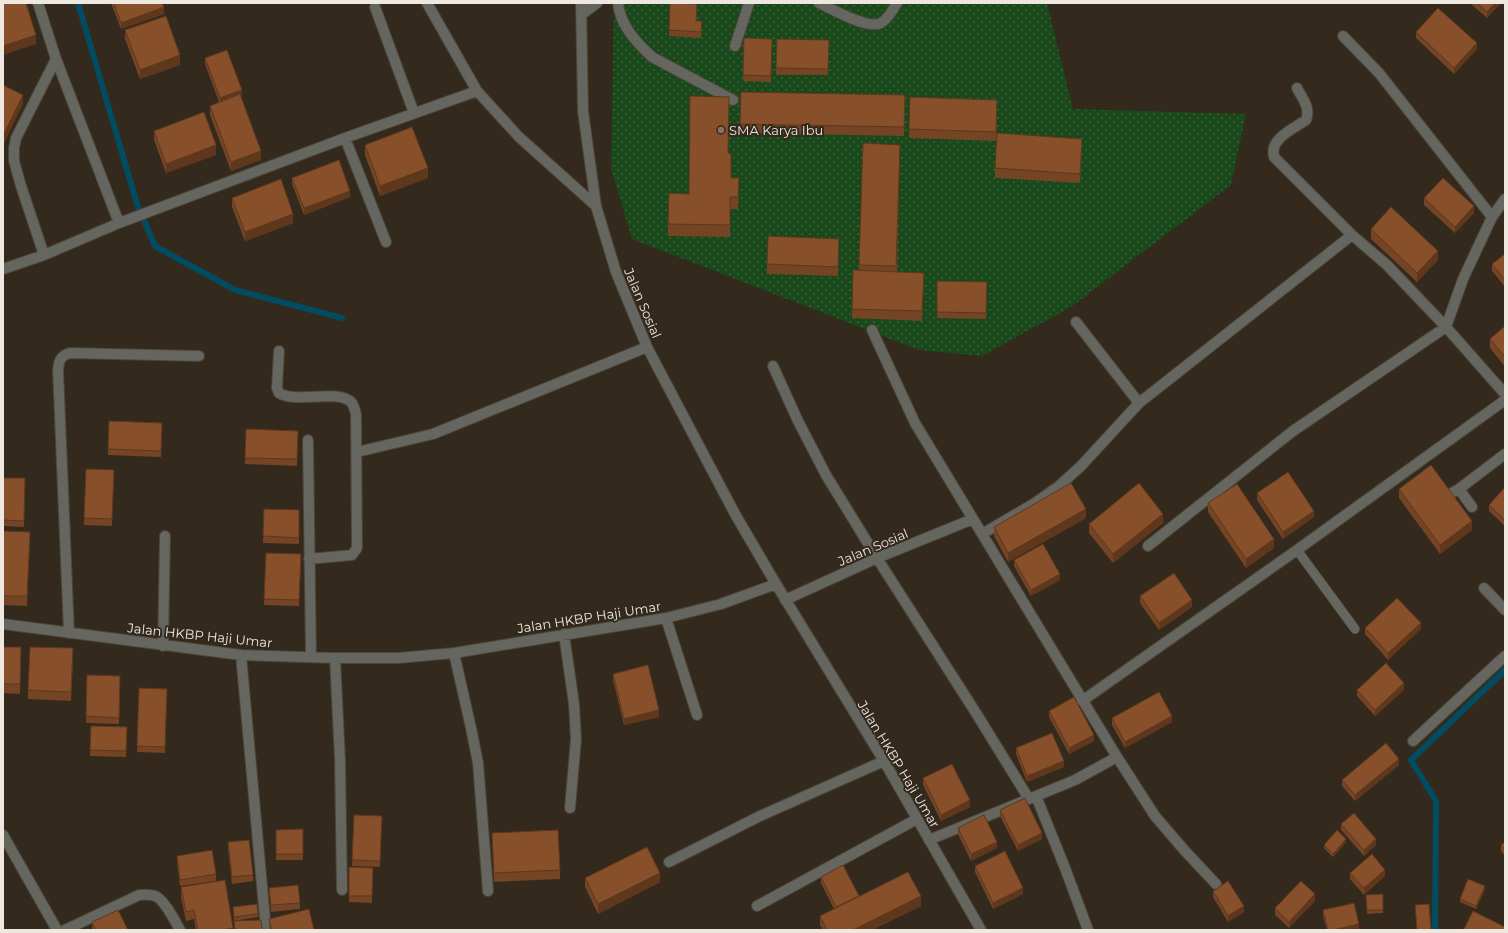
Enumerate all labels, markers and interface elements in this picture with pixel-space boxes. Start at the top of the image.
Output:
place label: SMA Karya Ibu [729,122,823,138]
marker: SMA Karya Ibu [716,125,726,135]
street label: Jalan Sosial [621,265,665,341]
street label: Jalan Sosial [835,525,911,569]
street label: Jalan HKBP Haji Umar [515,598,662,636]
street label: Jalan HKBP Haji Umar [126,619,273,651]
street label: Jalan HKBP Haji Umar [854,697,943,831]

